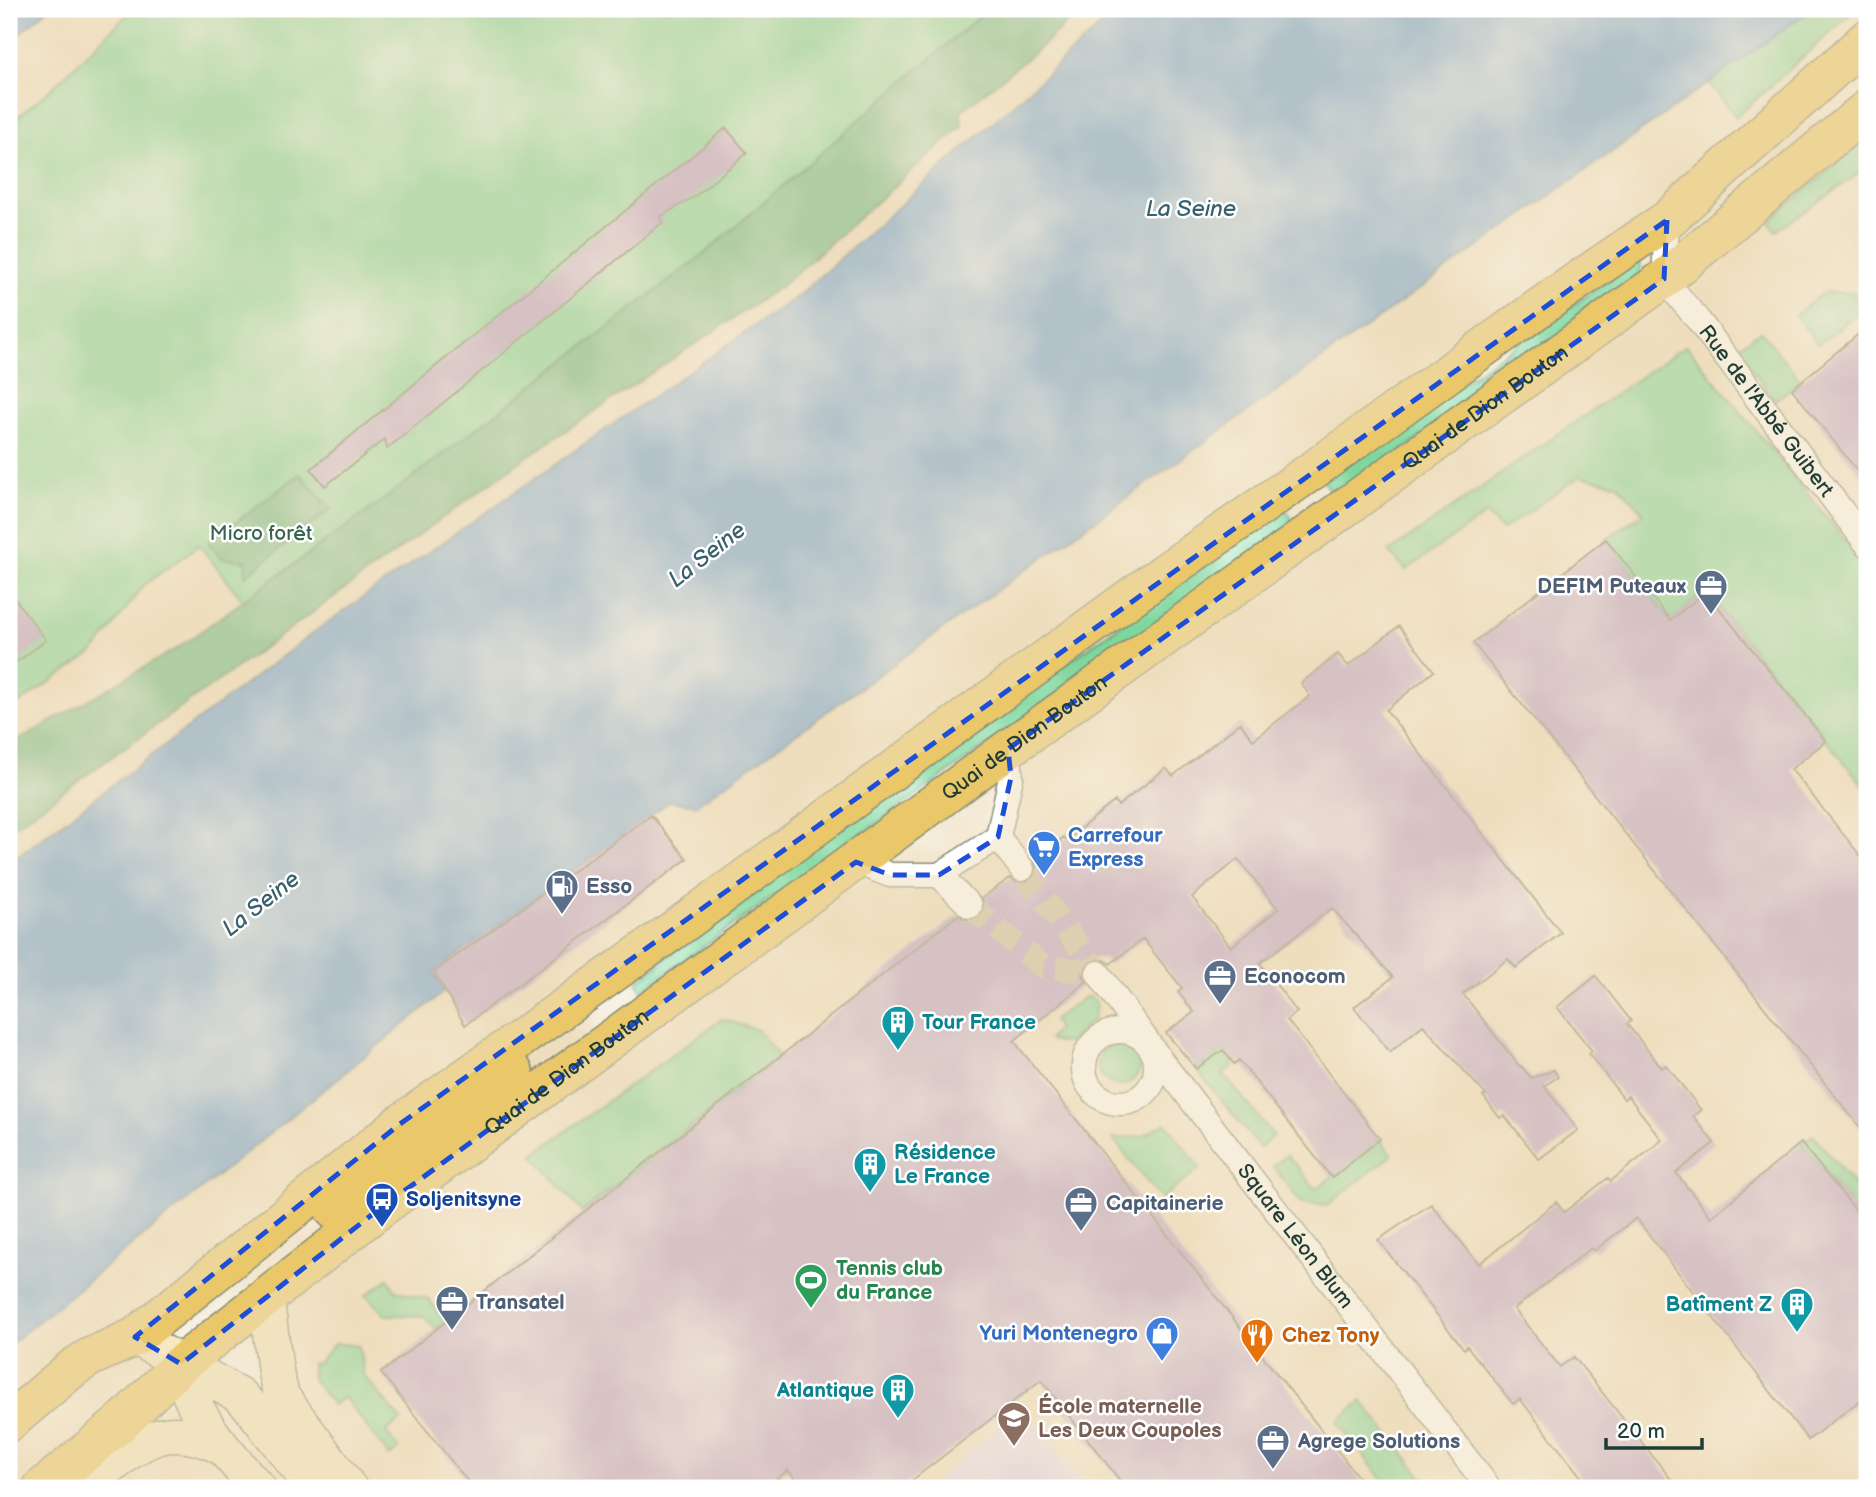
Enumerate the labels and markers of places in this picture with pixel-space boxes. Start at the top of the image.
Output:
office icon: DEFIM Puteaux [1692,567,1730,616]
place label: DEFIM Puteaux [1537,574,1687,599]
place label: Carrefour Express [1068,823,1163,872]
supermarket icon: Carrefour Express [1025,828,1063,877]
fuel station icon: Esso [543,867,581,916]
place label: Esso [586,874,632,899]
office icon: Econocom [1201,957,1239,1006]
place label: Econocom [1244,964,1346,989]
building icon: Tour France [879,1003,917,1052]
place label: Tour France [922,1010,1036,1035]
place label: Résidence Le France [894,1140,996,1189]
building icon: Résidence Le France [851,1145,889,1194]
bus stop icon: Soljenitsyne [363,1180,401,1229]
office icon: Capitainerie [1062,1184,1100,1233]
place label: Soljenitsyne [406,1187,521,1212]
place label: Capitainerie [1106,1191,1223,1216]
place label: Tennis club du France [836,1256,943,1305]
sports icon: Tennis club du France [792,1261,830,1310]
office icon: Transatel [433,1283,471,1332]
building icon: Batîment Z [1778,1285,1816,1334]
place label: Transatel [476,1290,565,1315]
place label: Batîment Z [1666,1292,1772,1317]
shop icon: Yuri Montenegro [1143,1314,1181,1363]
restaurant icon: Chez Tony [1238,1316,1276,1365]
place label: Yuri Montenegro [980,1321,1138,1346]
place label: Chez Tony [1282,1323,1380,1348]
building icon: Atlantique [879,1371,917,1420]
place label: Atlantique [776,1378,874,1403]
place label: École maternelle Les Deux Coupoles [1038,1393,1222,1443]
school or university icon: École maternelle Les Deux Coupoles [995,1399,1033,1448]
office icon: Agrege Solutions [1254,1422,1292,1471]
place label: Agrege Solutions [1297,1429,1460,1454]

